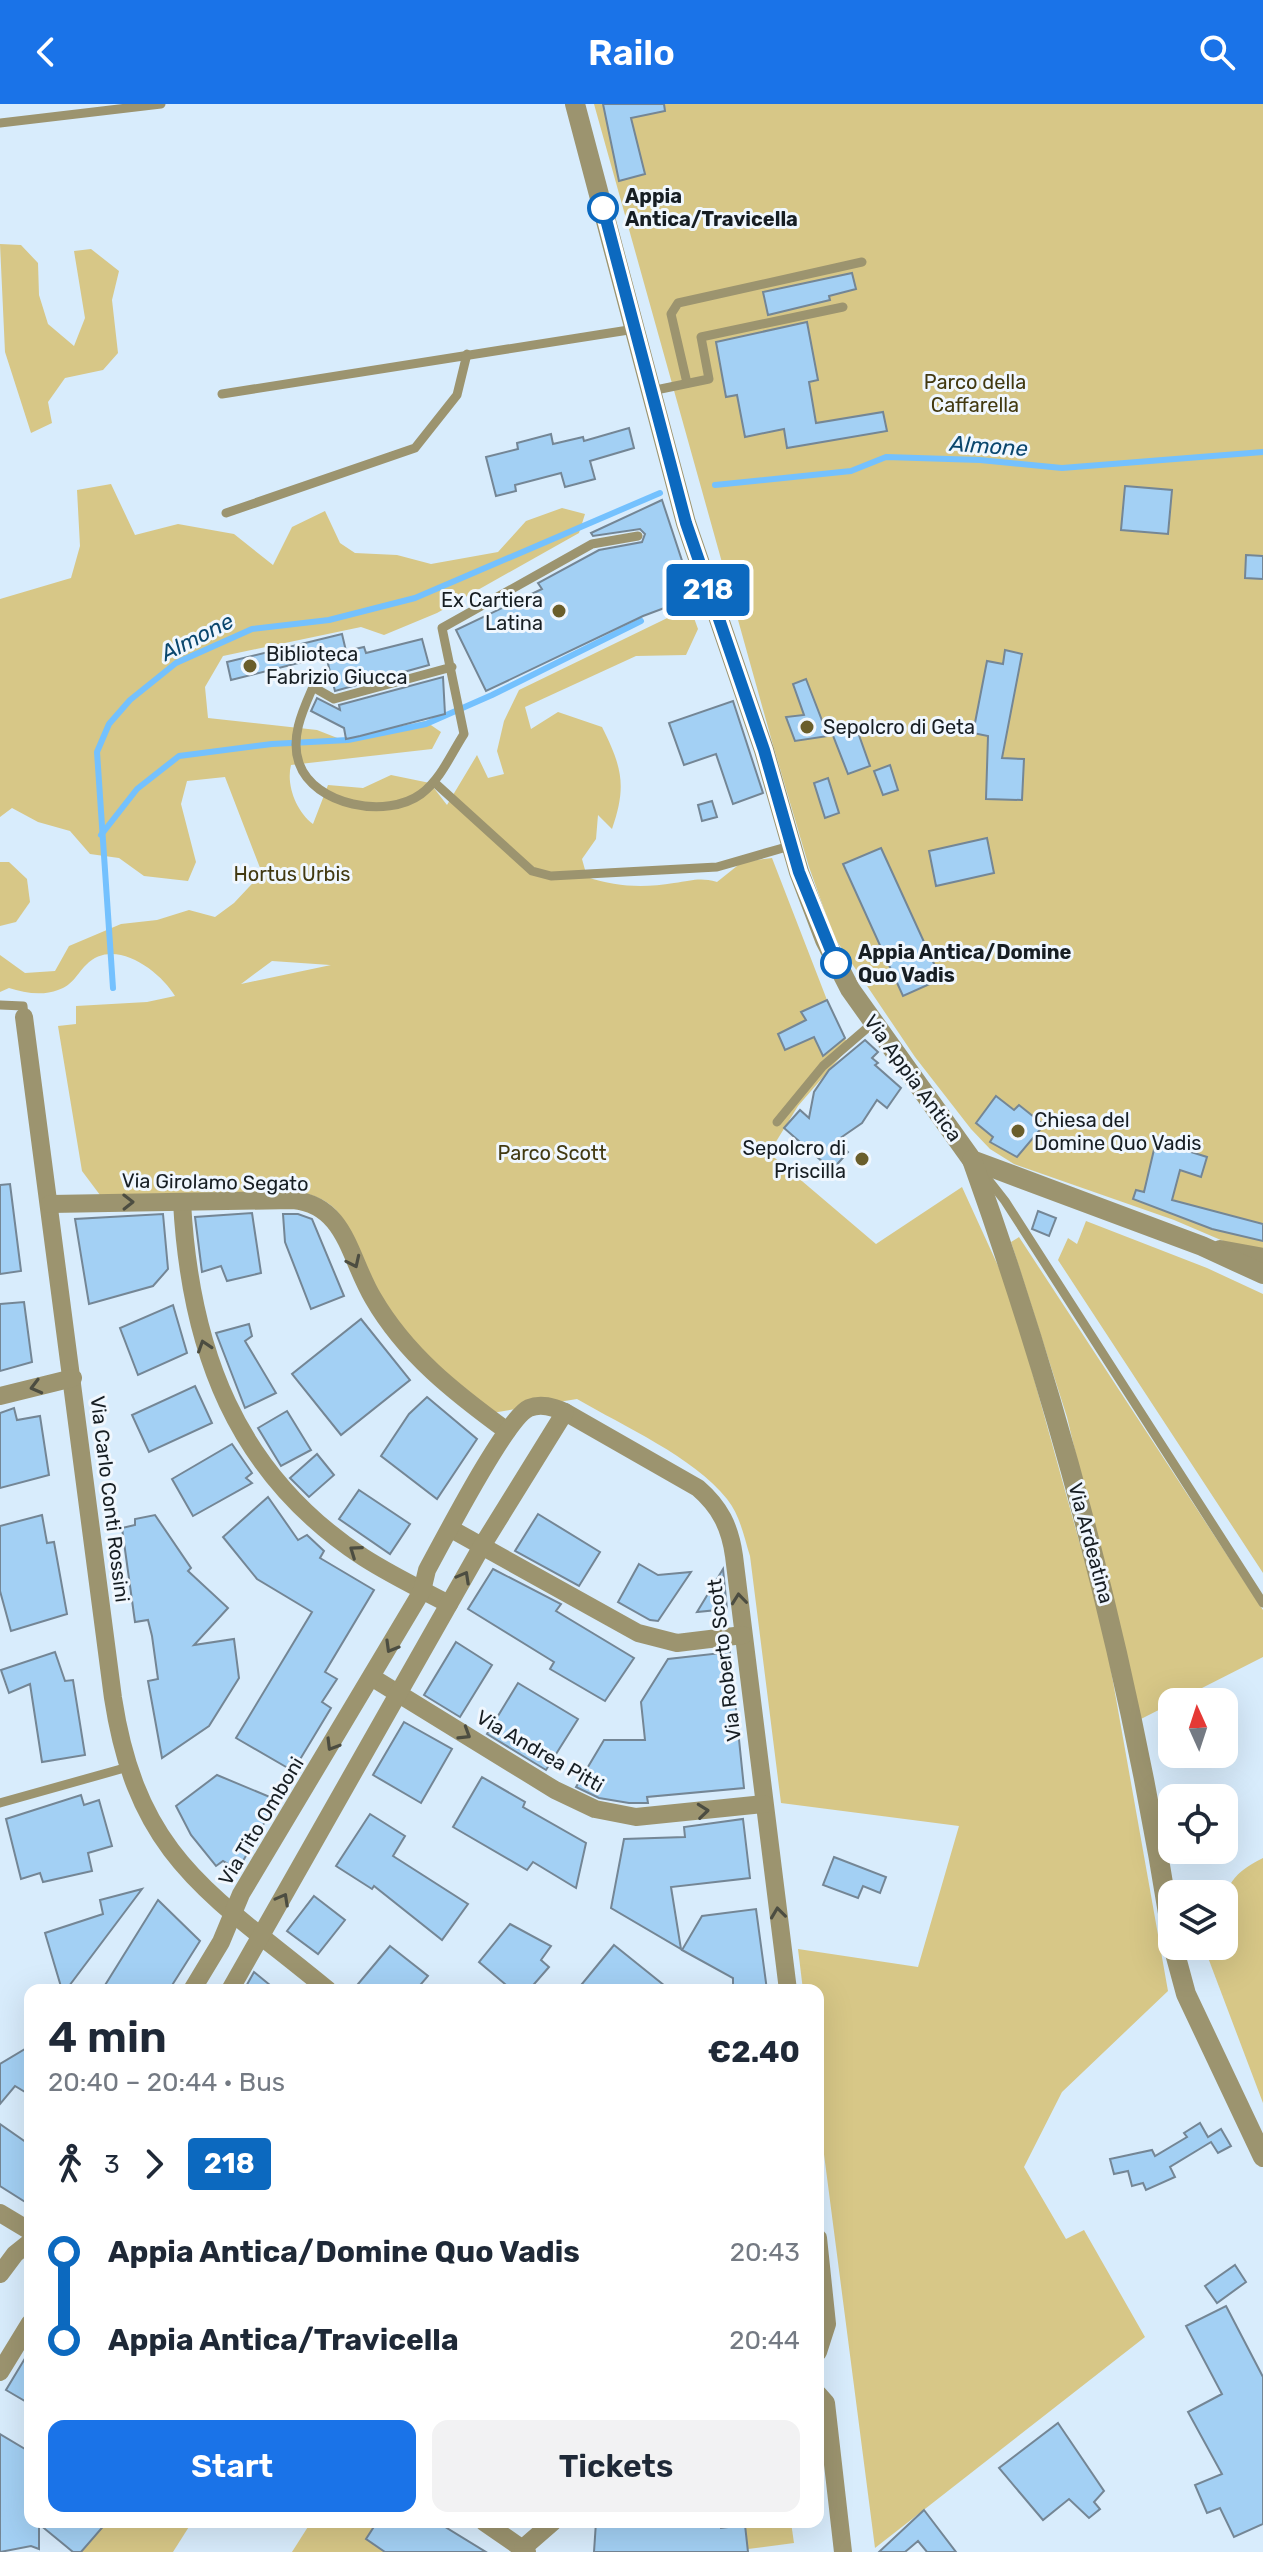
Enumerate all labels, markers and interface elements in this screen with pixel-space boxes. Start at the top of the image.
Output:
icon: back [24,30,68,74]
icon: search [1195,30,1239,74]
text: Railo [588,31,675,74]
place label: Appia Antica/Travicella [625,184,798,231]
marker: Appia Antica/Travicella [588,193,618,223]
park label: Parco della Caffarella [924,370,1026,417]
water label: Almone [948,430,1029,462]
line badge: 218 [662,564,754,616]
text: 218 [682,573,734,606]
place label: Ex Cartiera Latina [441,588,543,635]
marker: Ex Cartiera Latina [550,602,568,620]
water label: Almone [155,607,238,667]
place label: Biblioteca Fabrizio Giucca [266,642,408,689]
marker: Biblioteca Fabrizio Giucca [241,657,259,675]
place label: Sepolcro di Geta [823,715,975,739]
marker: Sepolcro di Geta [798,718,816,736]
park label: Hortus Urbis [234,862,350,886]
place label: Appia Antica/Domine Quo Vadis [858,940,1072,987]
marker: Appia Antica/Domine Quo Vadis [821,948,851,978]
street label: Via Appia Antica [859,1010,967,1146]
place label: Chiesa del Domine Quo Vadis [1034,1108,1201,1155]
marker: Chiesa del Domine Quo Vadis [1009,1122,1027,1140]
place label: Sepolcro di Priscilla [743,1136,846,1183]
park label: Parco Scott [497,1141,607,1165]
marker: Sepolcro di Priscilla [853,1150,871,1168]
street label: Via Girolamo Segato [121,1168,309,1196]
one-way arrow [122,1194,135,1211]
one-way arrow [345,1253,361,1268]
one-way arrow [197,1340,213,1354]
one-way arrow [30,1377,44,1394]
street label: Via Carlo Conti Rossini [85,1394,135,1604]
street label: Via Ardeatina [1063,1480,1119,1606]
one-way arrow [350,1546,364,1561]
one-way arrow [454,1571,470,1586]
street label: Via Roberto Scott [702,1577,746,1743]
one-way arrow [731,1592,748,1605]
one-way arrow [385,1638,401,1653]
north arrow [1158,1688,1238,1768]
map controls [1158,1688,1238,1960]
street label: Via Andrea Pitti [472,1705,608,1797]
one-way arrow [456,1725,471,1740]
one-way arrow [327,1736,342,1751]
street label: Via Tito Omboni [213,1752,309,1890]
button: locate [1158,1784,1238,1864]
one-way arrow [697,1802,710,1819]
button: layers [1158,1880,1238,1960]
one-way arrow [274,1893,289,1907]
one-way arrow [770,1906,787,1920]
text: 4 min [48,2011,167,2063]
text: €2.40 [708,2034,800,2070]
text: 20:40 – 20:44 · Bus [48,2067,285,2098]
icon: walk [48,2142,92,2186]
icon: forward [132,2142,176,2186]
text: 218 [204,2147,255,2180]
text: 3 [104,2149,120,2180]
text: Appia Antica/Domine Quo Vadis [108,2234,580,2270]
text: 20:43 [730,2237,800,2268]
text: Appia Antica/Travicella [108,2322,459,2358]
text: 20:44 [729,2325,800,2356]
button: Start [48,2420,416,2512]
button: Tickets [432,2420,800,2512]

